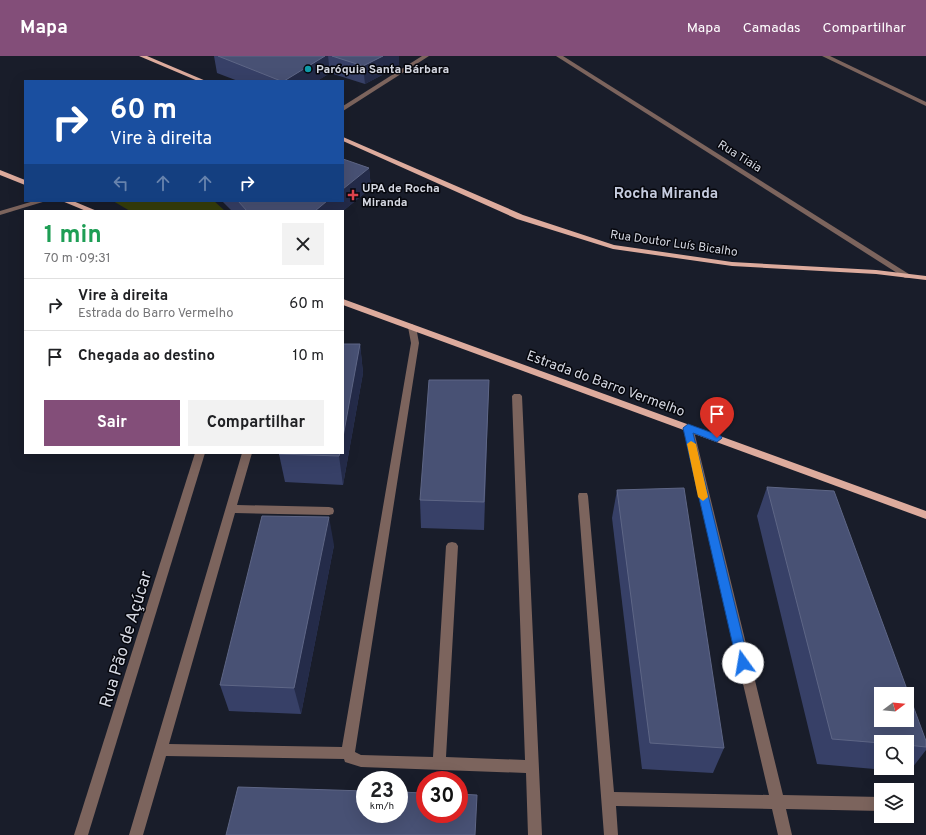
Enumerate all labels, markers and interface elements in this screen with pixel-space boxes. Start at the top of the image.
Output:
text: Mapa [20,16,68,40]
text: Mapa [687,20,721,37]
text: Camadas [743,20,801,37]
text: Compartilhar [823,20,906,37]
place label: Paróquia Santa Bárbara [316,62,449,78]
marker: Paróquia Santa Bárbara [303,64,313,74]
text: 60 m [110,93,177,129]
icon: right [44,96,96,148]
text: Vire à direita [110,128,212,151]
street label: Rua Tiaia [714,137,764,177]
icon: left [110,172,132,194]
icon: ahead [152,172,174,194]
icon: ahead [194,172,216,194]
icon: right [236,172,258,194]
place label: UPA de Rocha Miranda [362,181,440,211]
district label: Rocha Miranda [614,185,718,204]
marker: UPA de Rocha Miranda [347,189,359,201]
text: 1 min [44,221,102,251]
button: close [282,223,324,265]
street label: Rua Doutor Luís Bicalho [609,227,739,261]
text: 70 m · 09:31 [44,251,111,267]
text: Vire à direita [78,287,168,306]
icon: right [44,294,66,316]
text: 60 m [289,295,324,314]
text: Estrada do Barro Vermelho [78,306,233,322]
icon: arrive [44,346,66,368]
text: Chegada ao destino [78,347,215,366]
text: 10 m [293,347,324,366]
street label: Estrada do Barro Vermelho [524,348,687,421]
pin [700,397,734,438]
button: Sair [44,400,180,446]
button: Compartilhar [188,400,324,446]
icon: arrive [706,403,728,425]
street label: Rua Pão de Açúcar [96,568,158,711]
position arrow [722,642,764,684]
north arrow [874,687,914,727]
map controls [874,687,914,823]
button: search [874,735,914,775]
speed limit sign: 30 [416,771,468,823]
text: 23 [370,779,394,805]
button: layers [874,783,914,823]
text: km/h [370,800,394,813]

